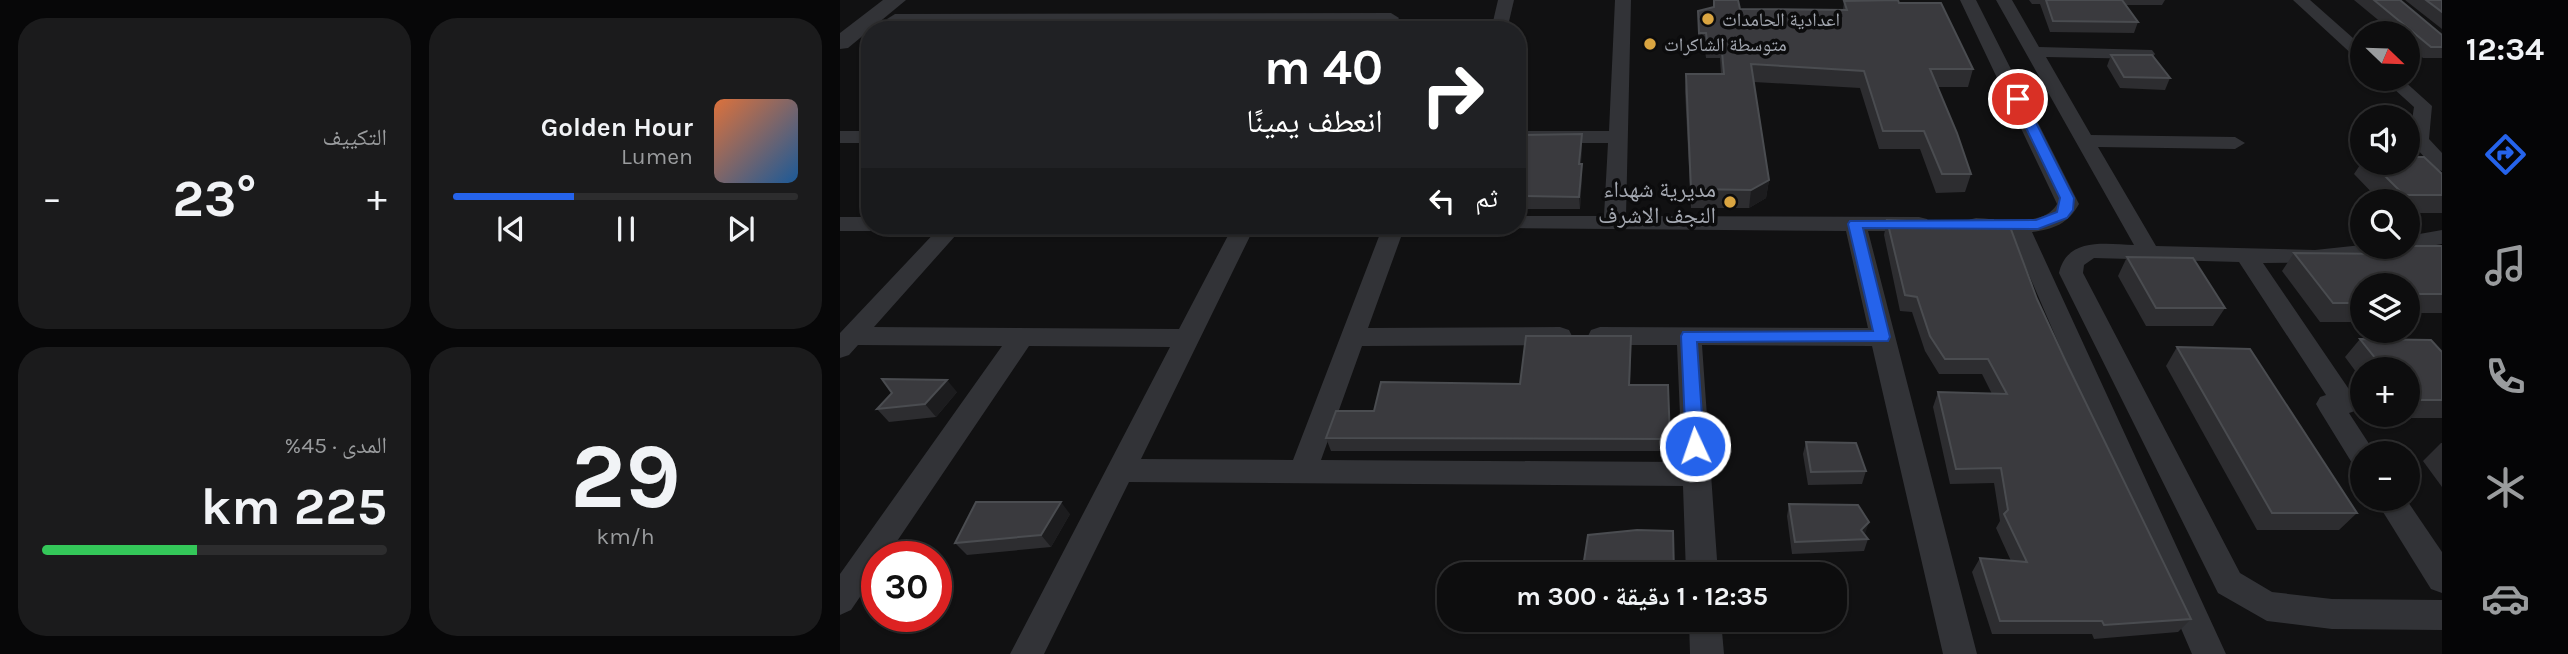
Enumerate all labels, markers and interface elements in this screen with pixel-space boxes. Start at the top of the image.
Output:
place label: اعدادية الحامدات [1722,9,1840,31]
marker: اعدادية الحامدات [1700,11,1716,27]
north arrow [2350,21,2420,91]
map controls [2350,21,2420,511]
text: 12:34 [2466,31,2544,68]
place label: متوسطة الشاكرات [1664,34,1787,56]
marker: متوسطة الشاكرات [1642,36,1658,52]
text: 40 m [1264,39,1383,96]
icon: right [1407,49,1498,140]
pin [1988,69,2048,129]
icon: arrive [1999,80,2037,118]
text: انعطف يمينًا [1246,103,1383,140]
button: sound [2350,105,2420,175]
text: Golden Hour [541,112,693,143]
text: التكييف [322,124,387,151]
icon: directions [2481,130,2530,179]
text: Lumen [621,143,693,170]
text: 23° [172,168,257,229]
text: − [42,176,62,221]
text: + [367,176,387,221]
place label: مديرية شهداء النجف الاشرف [1598,176,1716,229]
icon: left [1423,182,1461,220]
text: ثم [1475,183,1498,214]
button: search [2350,189,2420,259]
marker: مديرية شهداء النجف الاشرف [1722,194,1738,210]
icon: previous [492,210,530,248]
icon: pause [607,210,645,248]
icon: next [722,210,760,248]
icon: music [2481,241,2530,290]
button: layers [2350,273,2420,343]
icon: phone [2481,352,2530,401]
button: + [2350,357,2420,427]
position arrow [1658,409,1732,483]
text: 29 [570,424,681,530]
text: المدى · 45% [284,432,387,459]
button: − [2350,441,2420,511]
icon: climate [2481,463,2530,512]
text: 225 km [201,476,387,537]
text: km/h [596,523,655,550]
speed limit sign: 30 [861,541,952,632]
icon: car [2481,574,2530,623]
text: 12:35 · 1 دقيقة · 300 m [1516,581,1768,612]

